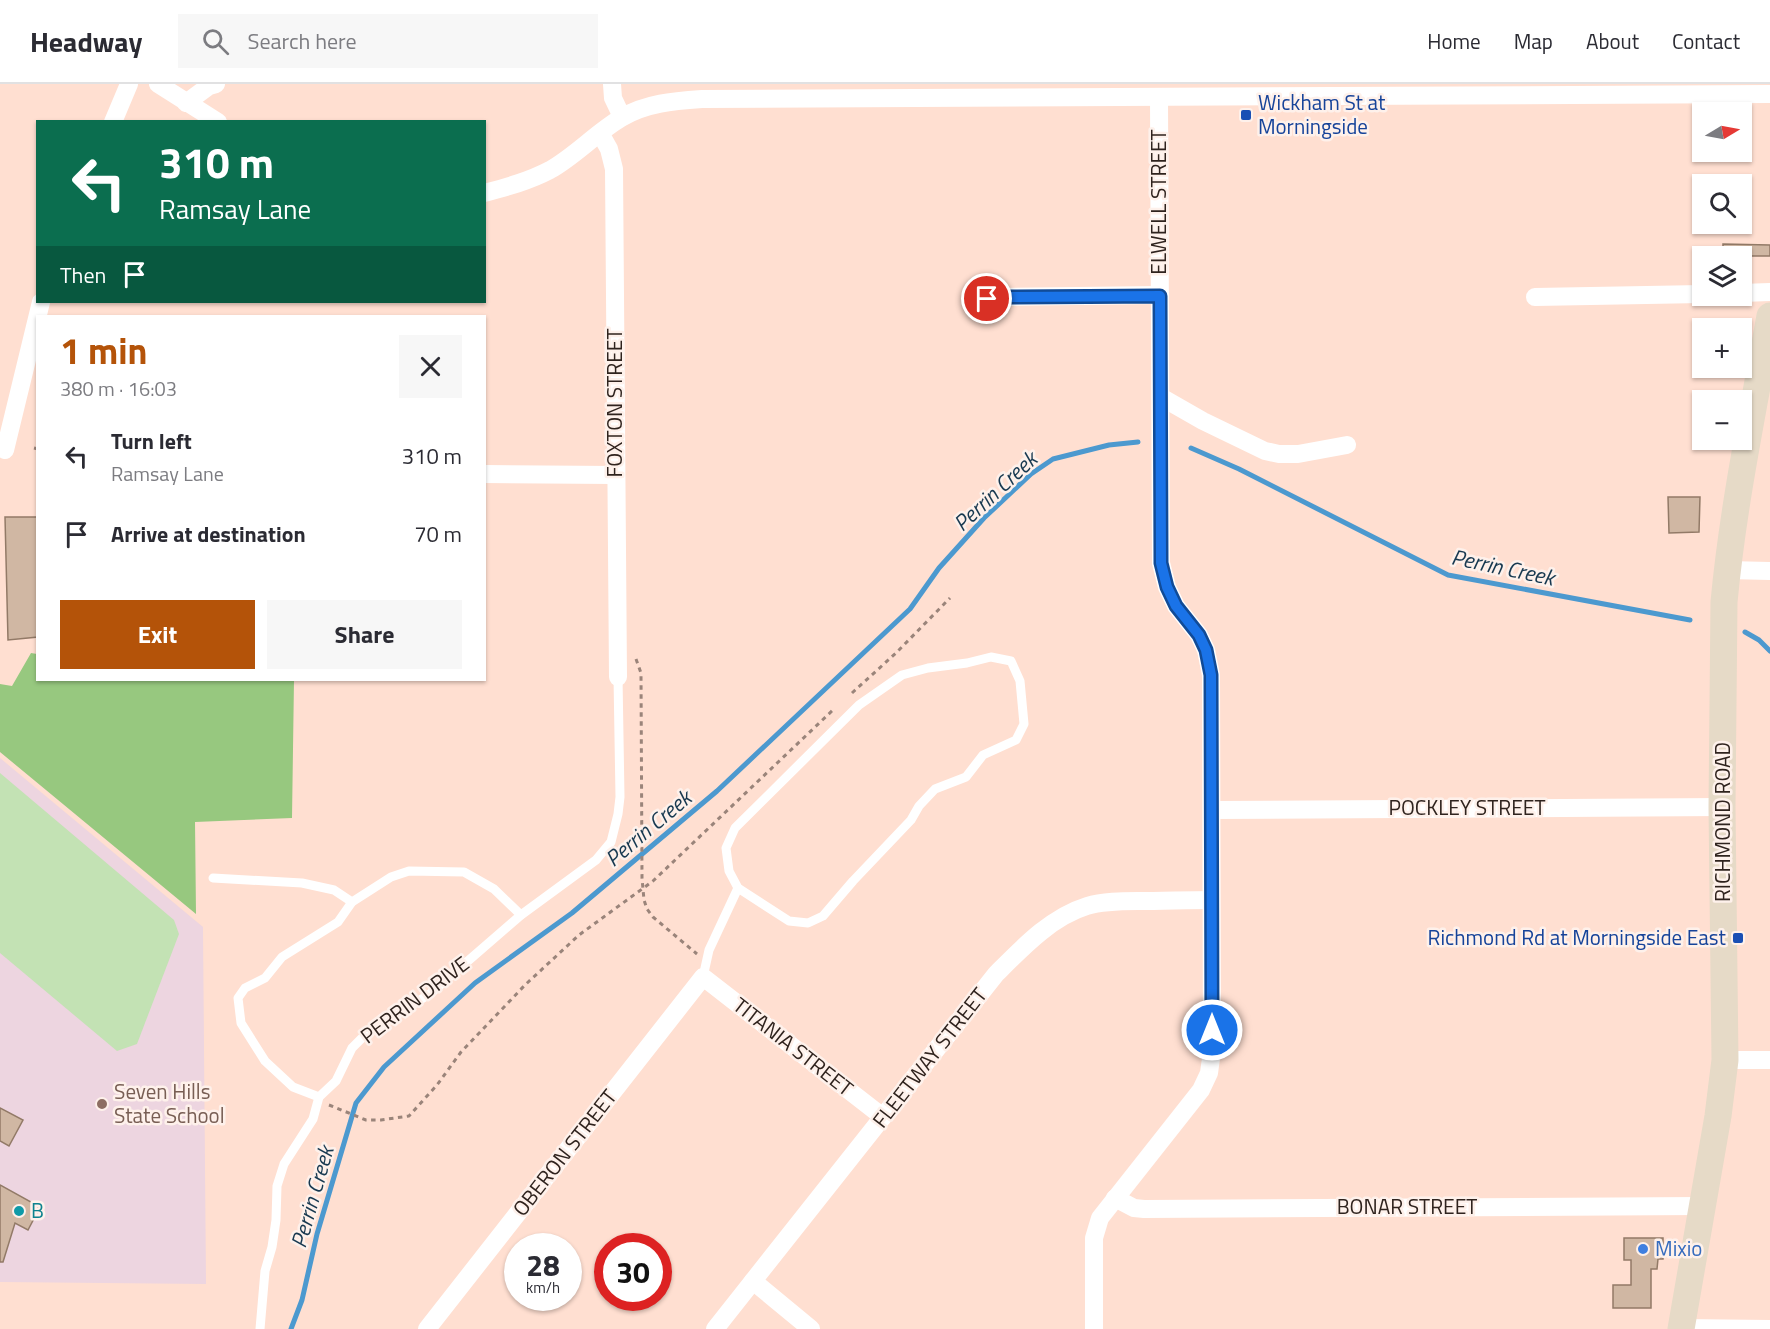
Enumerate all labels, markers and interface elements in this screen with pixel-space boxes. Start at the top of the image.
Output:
search box [178,14,598,68]
text: Headway [30,20,142,63]
text: Search here [247,24,357,58]
icon: search [199,25,232,58]
text: Home [1427,25,1481,57]
text: Map [1514,25,1553,57]
text: About [1586,25,1639,57]
text: Contact [1672,25,1740,57]
place label: Wickham St at Morningside [1258,86,1386,142]
north arrow [1692,102,1752,162]
map controls [1692,102,1752,450]
marker: Wickham St at Morningside [1239,108,1253,122]
street label: ELWELL STREET [1142,129,1174,275]
text: 310 m [159,130,274,194]
icon: left [60,144,138,222]
button: search [1692,174,1752,234]
text: Ramsay Lane [159,188,311,229]
button: layers [1692,246,1752,306]
text: Then [60,258,106,292]
icon: arrive [118,258,151,291]
pin [961,273,1012,324]
icon: arrive [970,282,1003,315]
button: + [1692,318,1752,378]
text: 1 min [60,323,147,378]
street label: FOXTON STREET [598,329,630,477]
button: close [399,335,462,398]
text: 380 m · 16:03 [60,373,177,404]
button: − [1692,390,1752,450]
text: Turn left [111,424,192,458]
text: 310 m [402,439,462,473]
icon: left [60,440,93,473]
water label: Perrin Creek [945,441,1046,539]
text: Ramsay Lane [111,458,224,489]
text: Arrive at destination [111,517,306,551]
text: 70 m [414,517,462,551]
icon: arrive [60,518,93,551]
water label: Perrin Creek [1448,540,1560,595]
button: Exit [60,600,255,669]
button: Share [267,600,462,669]
street label: RICHMOND ROAD [1706,742,1738,902]
water label: Perrin Creek [597,780,701,875]
street label: POCKLEY STREET [1389,791,1545,823]
place label: Richmond Rd at Morningside East [1428,921,1727,953]
marker: Richmond Rd at Morningside East [1731,931,1745,945]
street label: PERRIN DRIVE [353,947,476,1051]
street label: FLEETWAY STREET [864,980,994,1134]
street label: TITANIA STREET [727,989,861,1103]
position arrow [1180,998,1244,1062]
place label: Seven Hills State School [114,1075,225,1131]
street label: OBERON STREET [504,1082,624,1223]
marker: Seven Hills State School [95,1097,109,1111]
water label: Perrin Creek [281,1140,343,1252]
street label: BONAR STREET [1337,1190,1477,1222]
place label: B [31,1194,44,1226]
marker: B [12,1204,26,1218]
place label: Mixio [1655,1232,1702,1264]
speed limit sign: 30 [594,1233,672,1311]
text: 28 [526,1242,560,1288]
marker: Mixio [1636,1242,1650,1256]
text: km/h [526,1276,560,1299]

